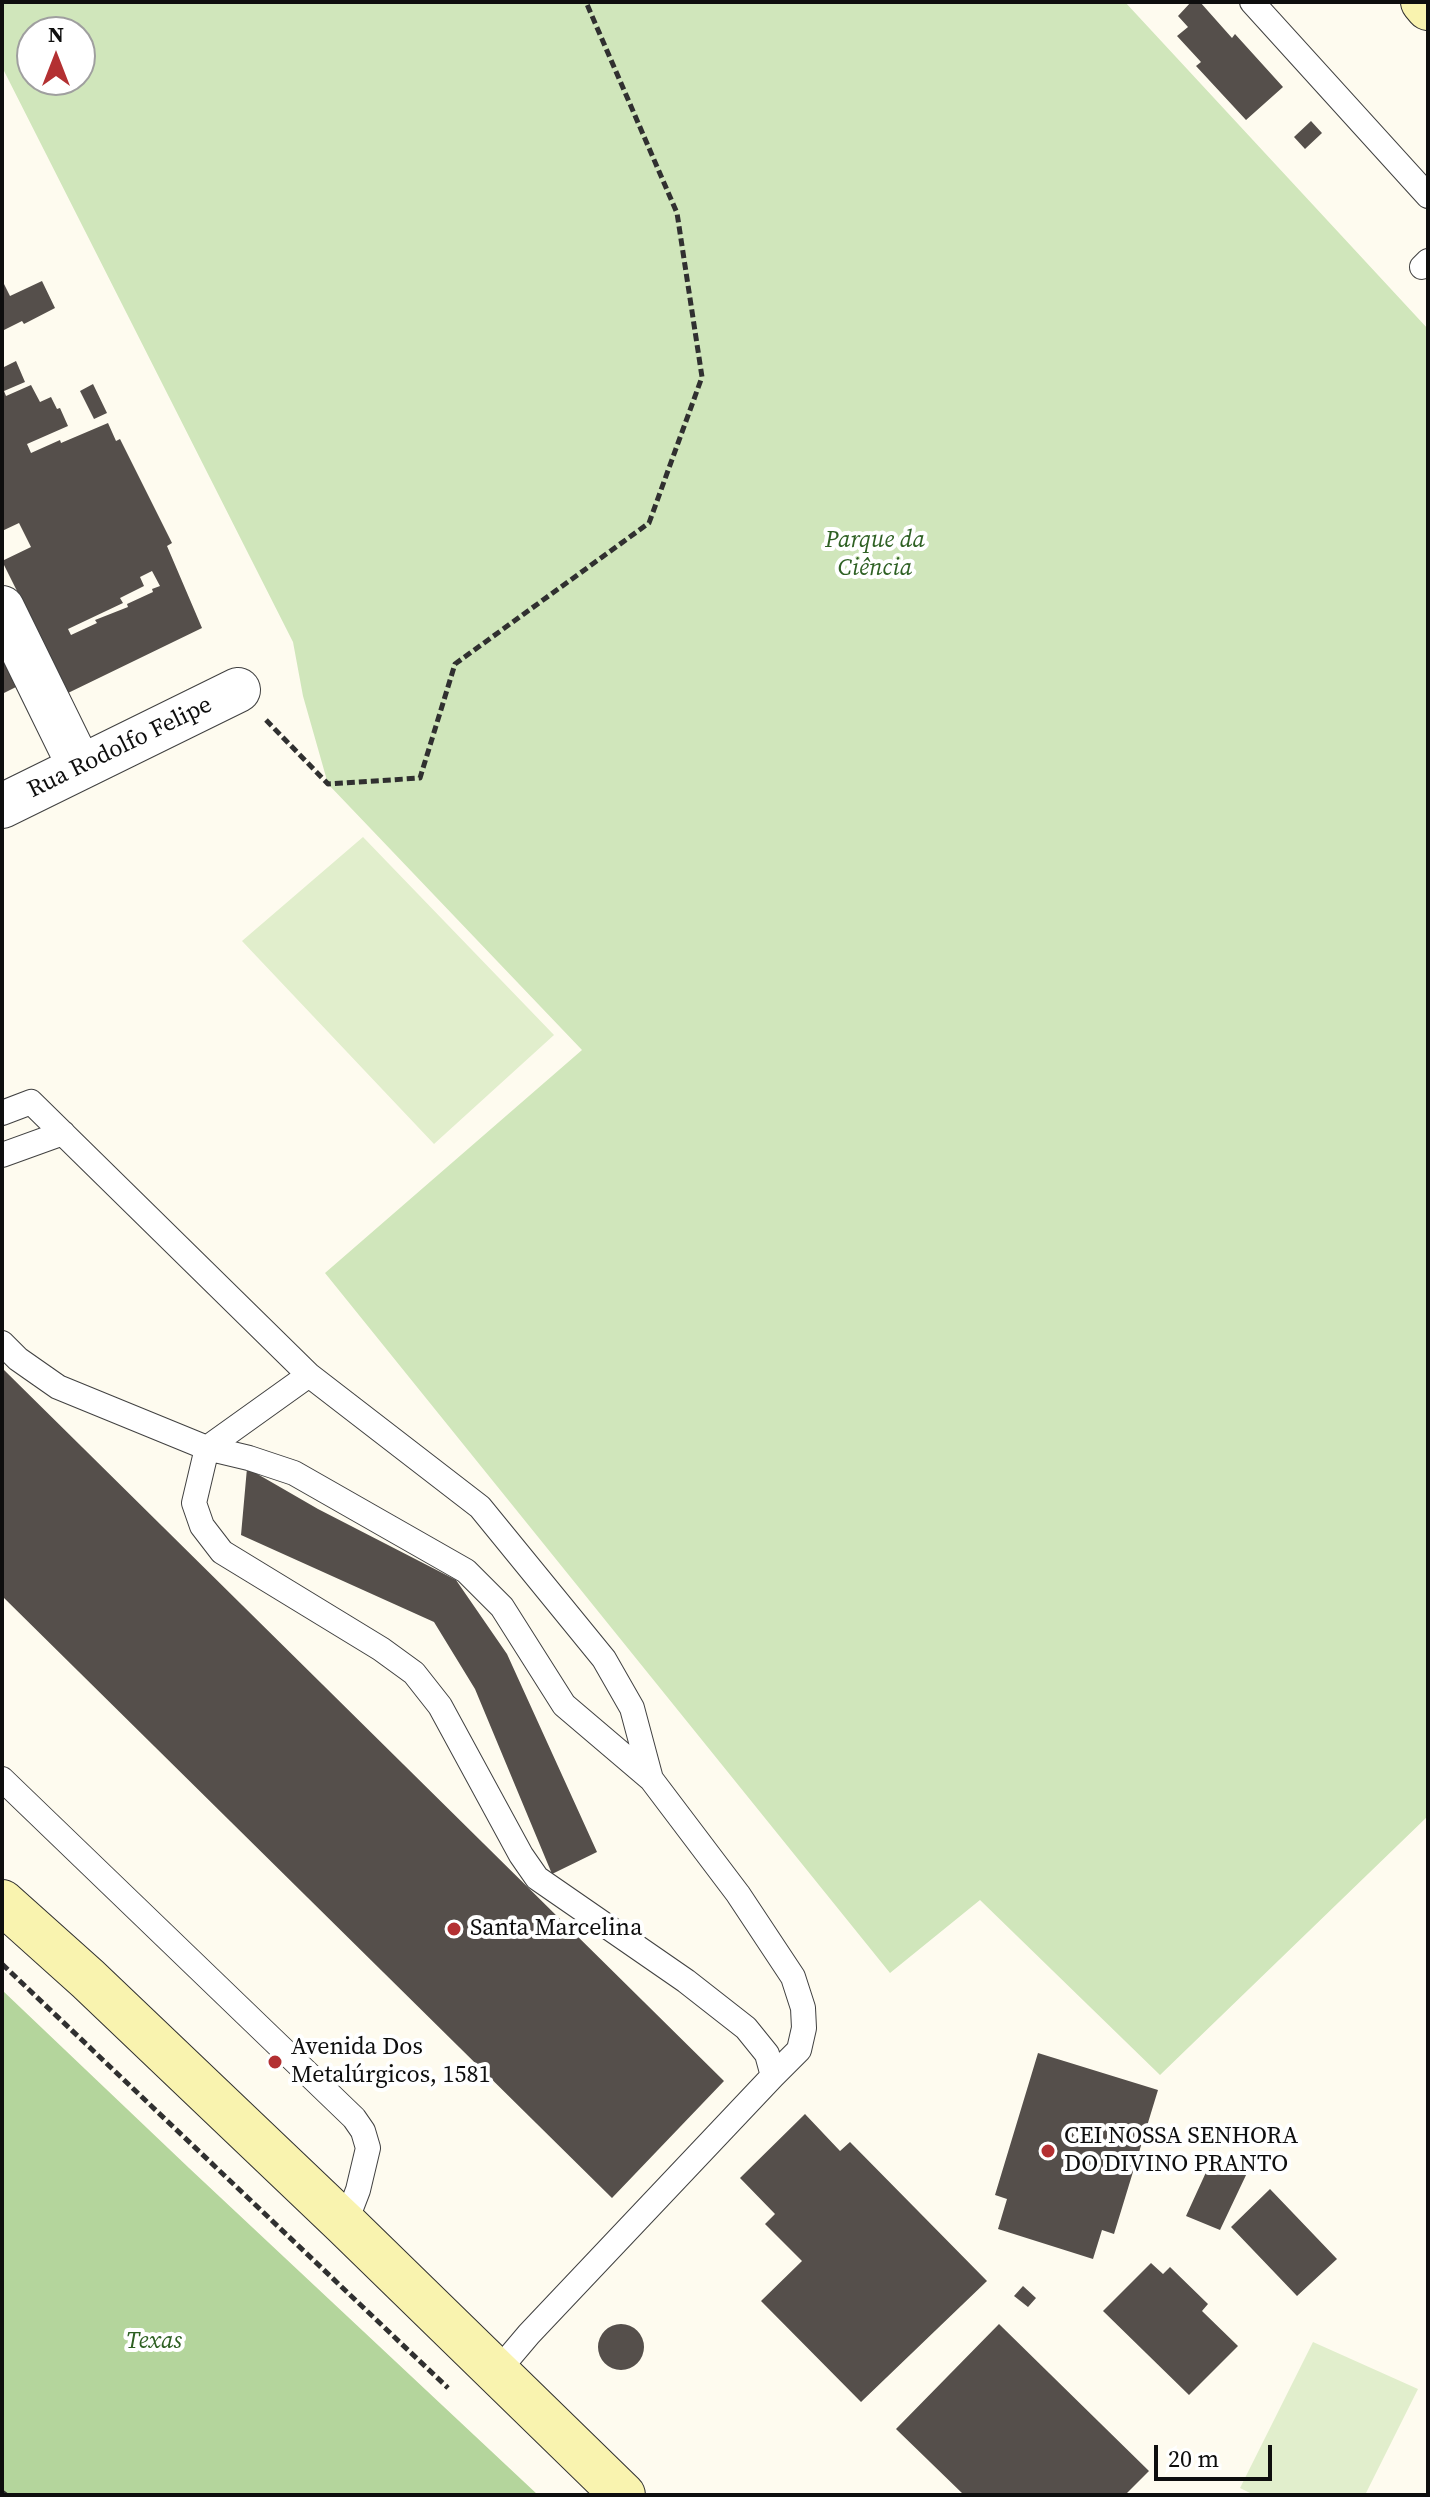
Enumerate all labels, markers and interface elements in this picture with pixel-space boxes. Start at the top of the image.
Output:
north arrow [16,16,96,96]
text: N [48,19,64,49]
park label: Parque da Ciência [825,527,925,583]
street label: Rua Rodolfo Felipe [23,691,217,805]
place label: Santa Marcelina [470,1915,642,1943]
marker: Santa Marcelina [445,1920,463,1938]
place label: Avenida Dos Metalúrgicos, 1581 [291,2034,490,2090]
marker: Avenida Dos Metalúrgicos, 1581 [266,2053,284,2071]
place label: CEI NOSSA SENHORA DO DIVINO PRANTO [1064,2123,1298,2179]
marker: CEI NOSSA SENHORA DO DIVINO PRANTO [1039,2142,1057,2160]
park label: Texas [126,2328,182,2356]
scale bar [1158,2429,1276,2479]
text: 20 m [1168,2442,1219,2475]

